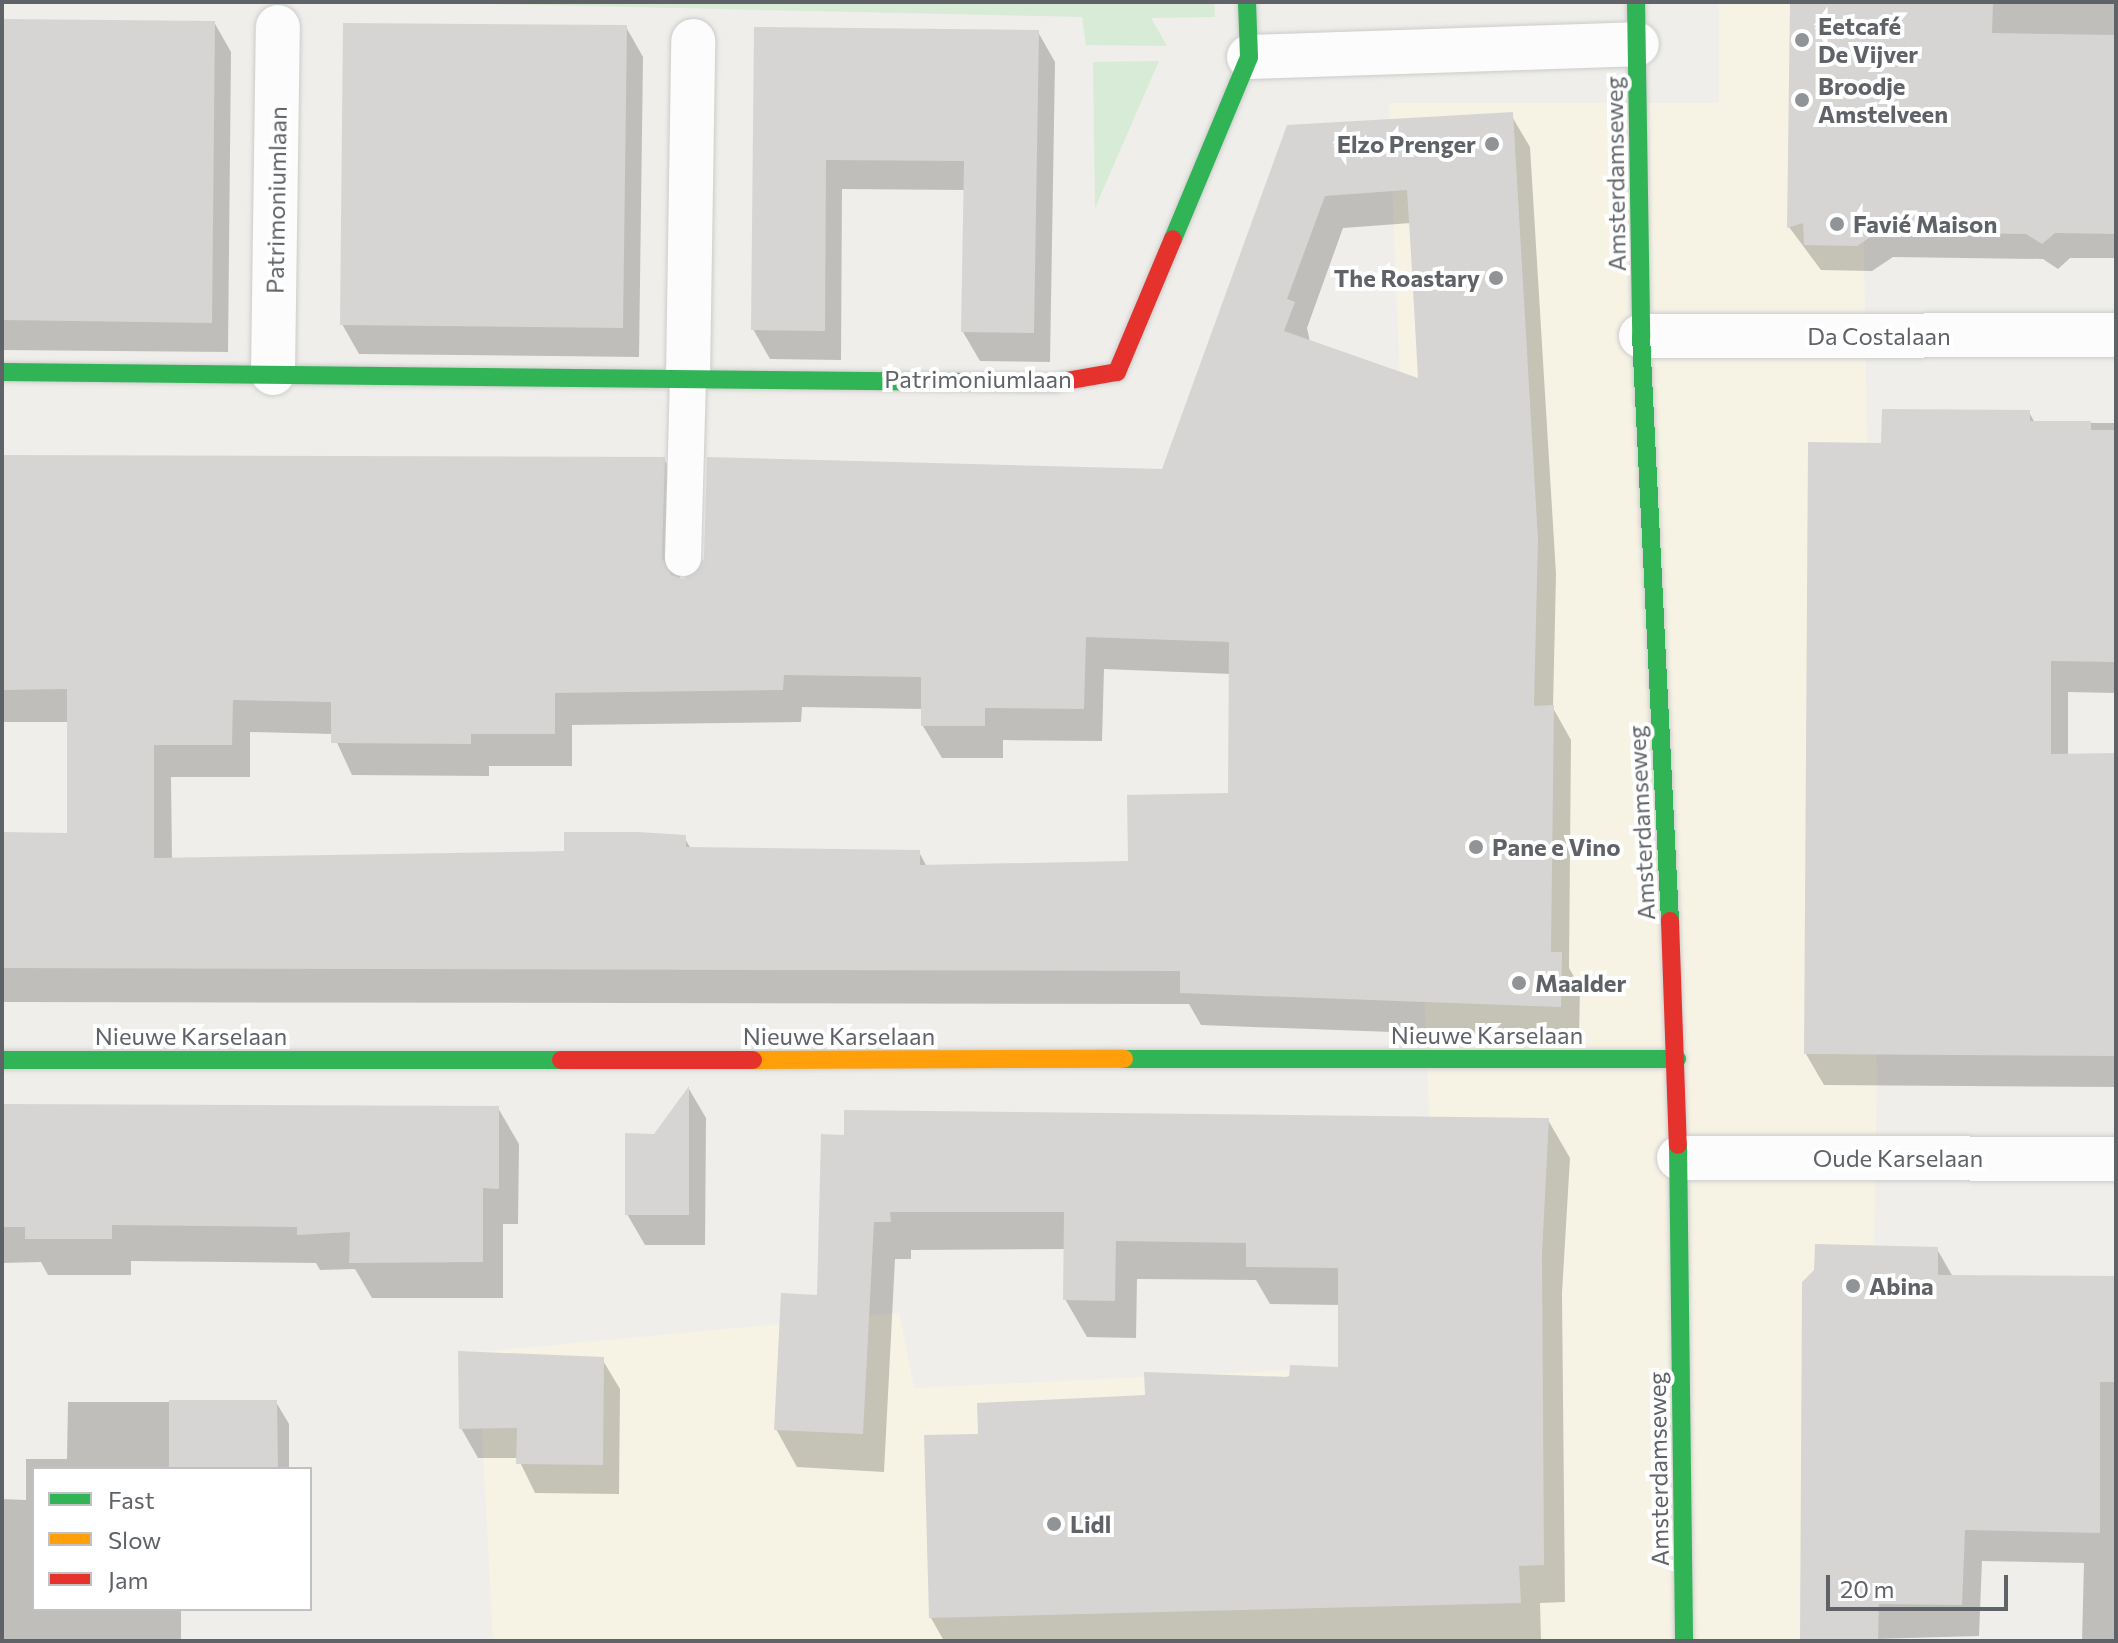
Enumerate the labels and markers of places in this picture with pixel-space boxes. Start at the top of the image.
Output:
place label: Eetcafé De Vijver [1818,12,1918,68]
marker: Eetcafé De Vijver [1793,31,1811,49]
place label: Broodje Amstelveen [1818,72,1948,128]
marker: Broodje Amstelveen [1793,91,1811,109]
place label: Elzo Prenger [1337,130,1476,158]
marker: Elzo Prenger [1483,135,1501,153]
place label: Favié Maison [1853,210,1997,238]
marker: Favié Maison [1828,215,1846,233]
place label: The Roastary [1334,264,1480,292]
marker: The Roastary [1487,269,1505,287]
place label: Pane e Vino [1492,833,1620,861]
marker: Pane e Vino [1467,838,1485,856]
place label: Maalder [1535,969,1626,997]
marker: Maalder [1510,974,1528,992]
place label: Abina [1869,1272,1934,1300]
marker: Abina [1844,1277,1862,1295]
place label: Lidl [1070,1510,1111,1538]
marker: Lidl [1045,1515,1063,1533]

